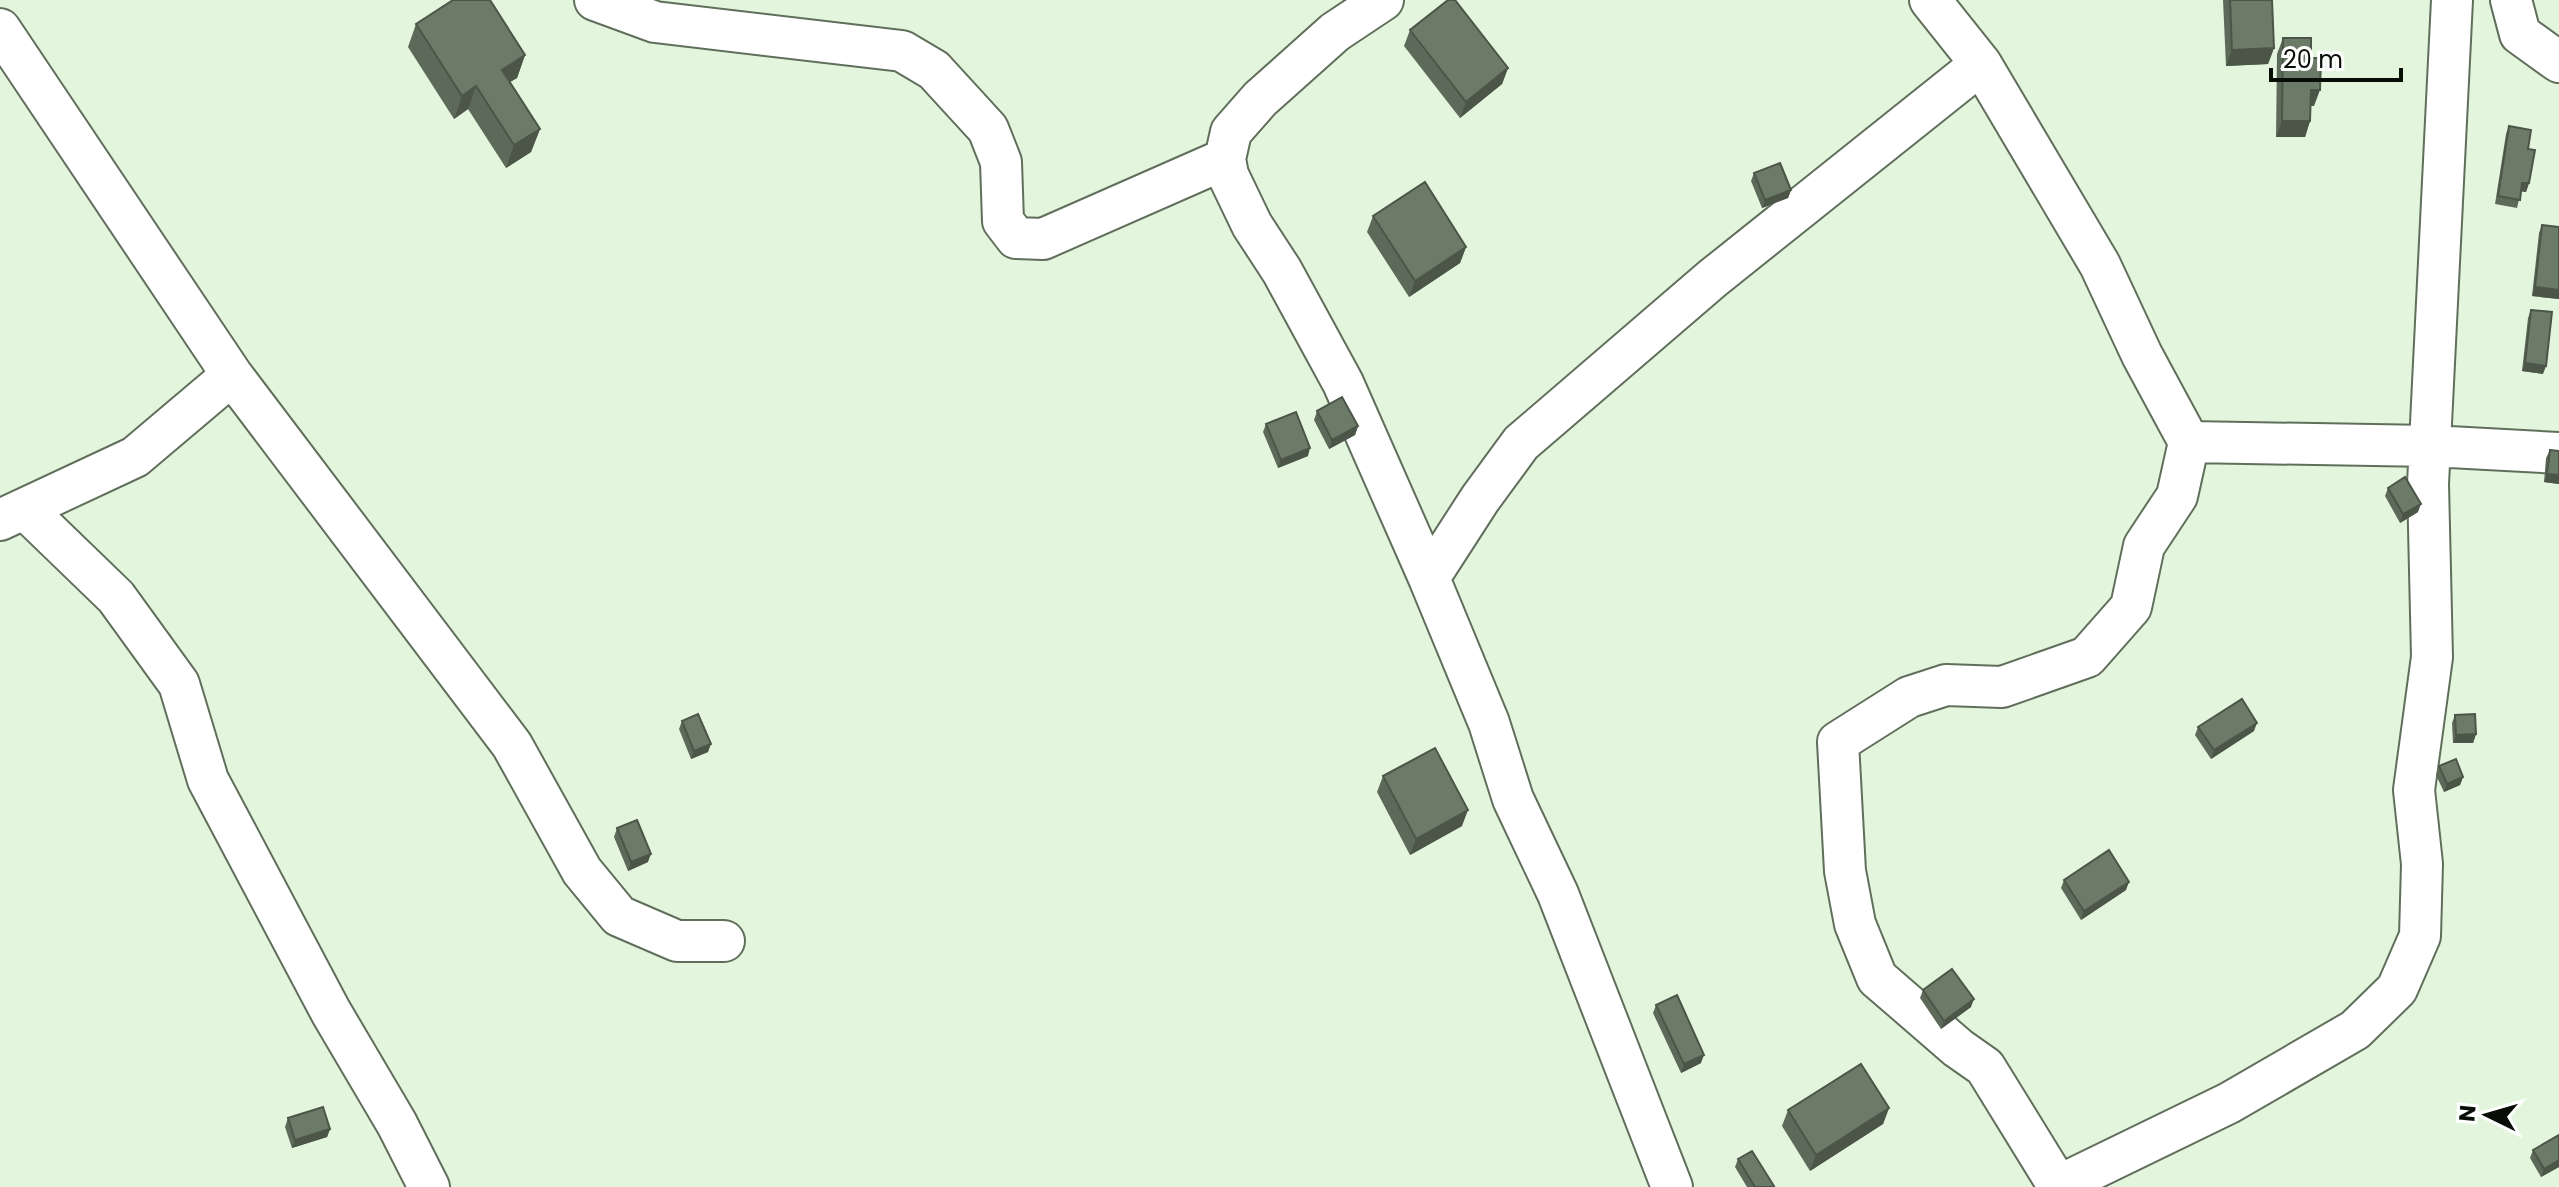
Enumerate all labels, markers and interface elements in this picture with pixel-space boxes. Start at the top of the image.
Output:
scale bar [2271,32,2401,82]
text: 20 m [2283,43,2343,76]
north arrow [2447,1075,2527,1155]
text: N [2451,1104,2484,1123]

